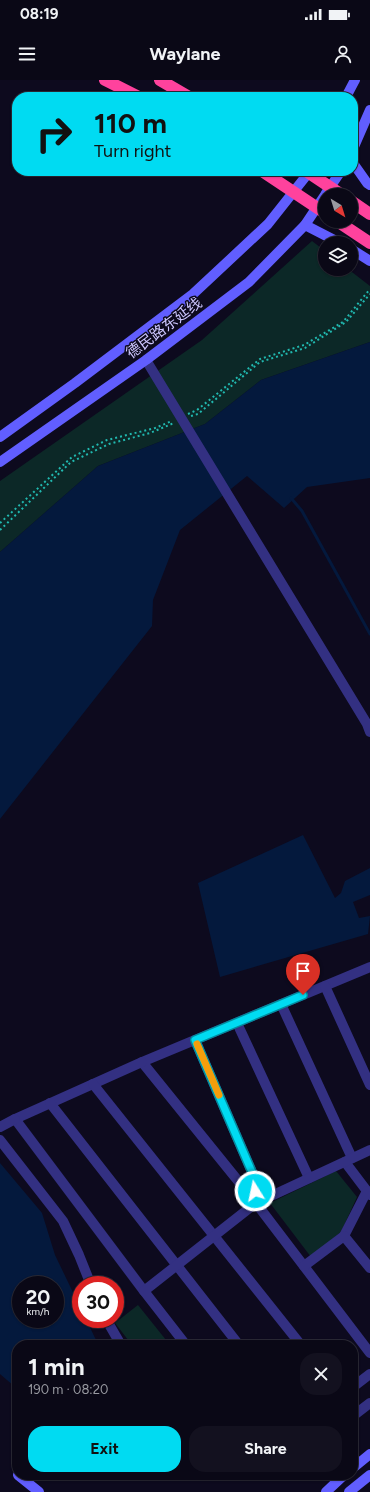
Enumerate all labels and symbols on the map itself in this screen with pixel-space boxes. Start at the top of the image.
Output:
north arrow [318,188,358,228]
street label: 德民路东延线 [123,294,205,362]
pin [286,954,320,995]
position arrow [234,1170,276,1212]
speed limit sign: 30 [72,1276,124,1328]

